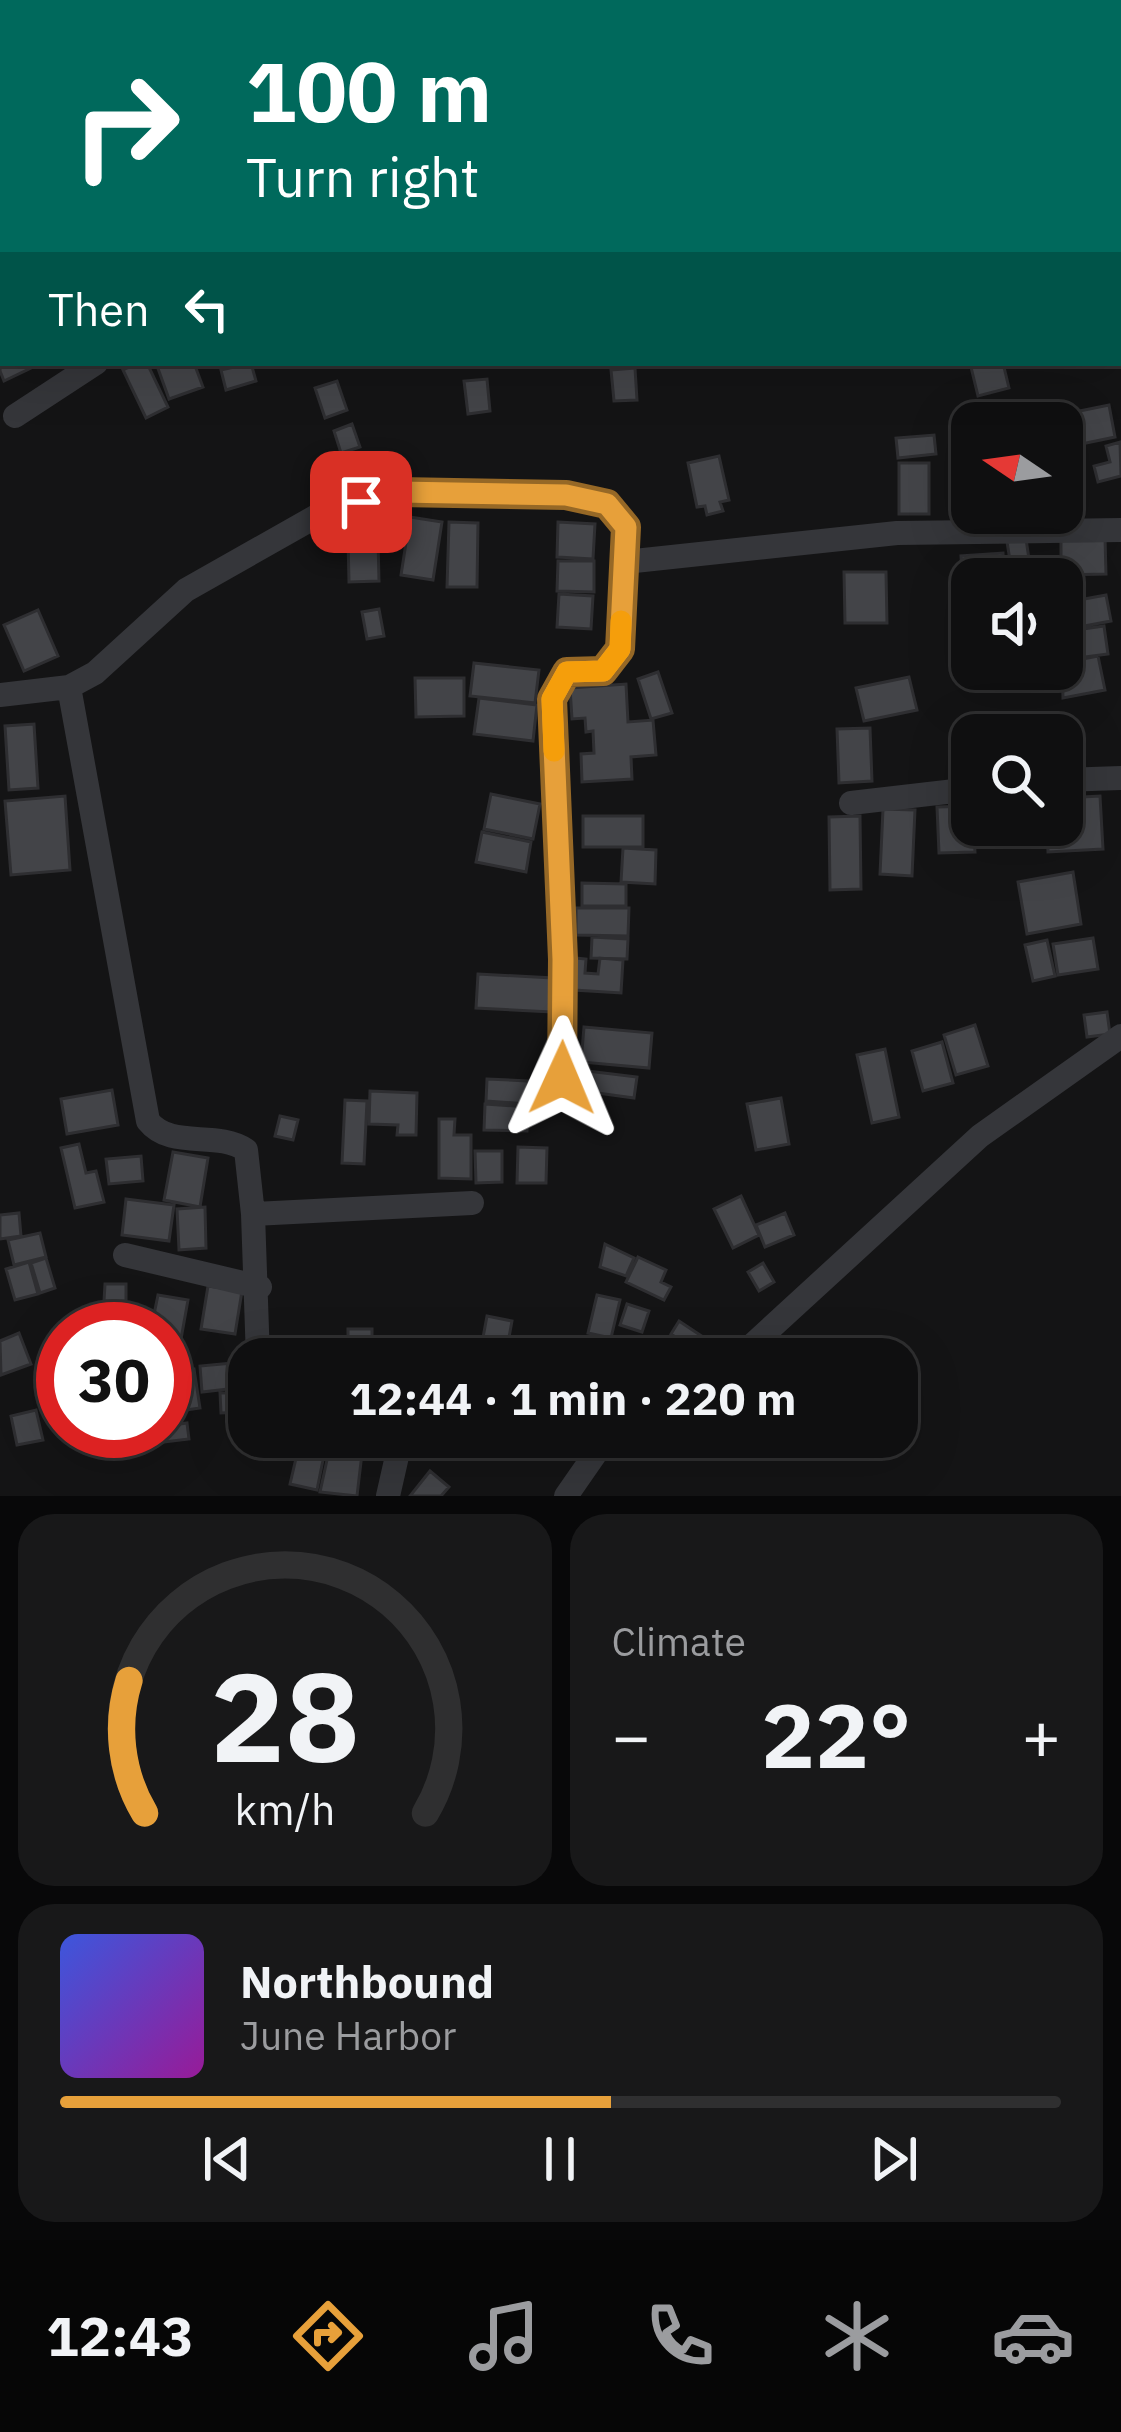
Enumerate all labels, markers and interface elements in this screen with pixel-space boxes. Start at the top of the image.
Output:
text: 100 m [246,36,492,145]
icon: right [48,48,204,204]
text: Turn right [246,142,480,212]
icon: left [174,276,240,342]
text: Then [48,280,150,338]
north arrow [951,402,1083,534]
map controls [951,402,1083,846]
pin [310,451,412,553]
icon: arrive [328,469,394,535]
button: sound [951,558,1083,690]
button: search [951,714,1083,846]
position arrow [499,1015,625,1141]
speed limit sign: 30 [36,1302,192,1458]
text: 12:44 · 1 min · 220 m [350,1369,796,1427]
text: Climate [612,1616,746,1667]
text: 28 [210,1634,360,1796]
text: 22° [761,1676,911,1793]
text: − [612,1692,651,1778]
text: + [1021,1692,1061,1778]
text: km/h [234,1781,335,1837]
text: Northbound [240,1952,494,2010]
text: June Harbor [240,2010,456,2061]
icon: previous [194,2126,260,2192]
icon: pause [527,2126,593,2192]
icon: next [861,2126,927,2192]
icon: directions [286,2294,370,2378]
icon: music [462,2294,546,2378]
icon: phone [638,2294,722,2378]
icon: climate [815,2294,899,2378]
icon: car [991,2294,1075,2378]
text: 12:43 [46,2301,194,2371]

